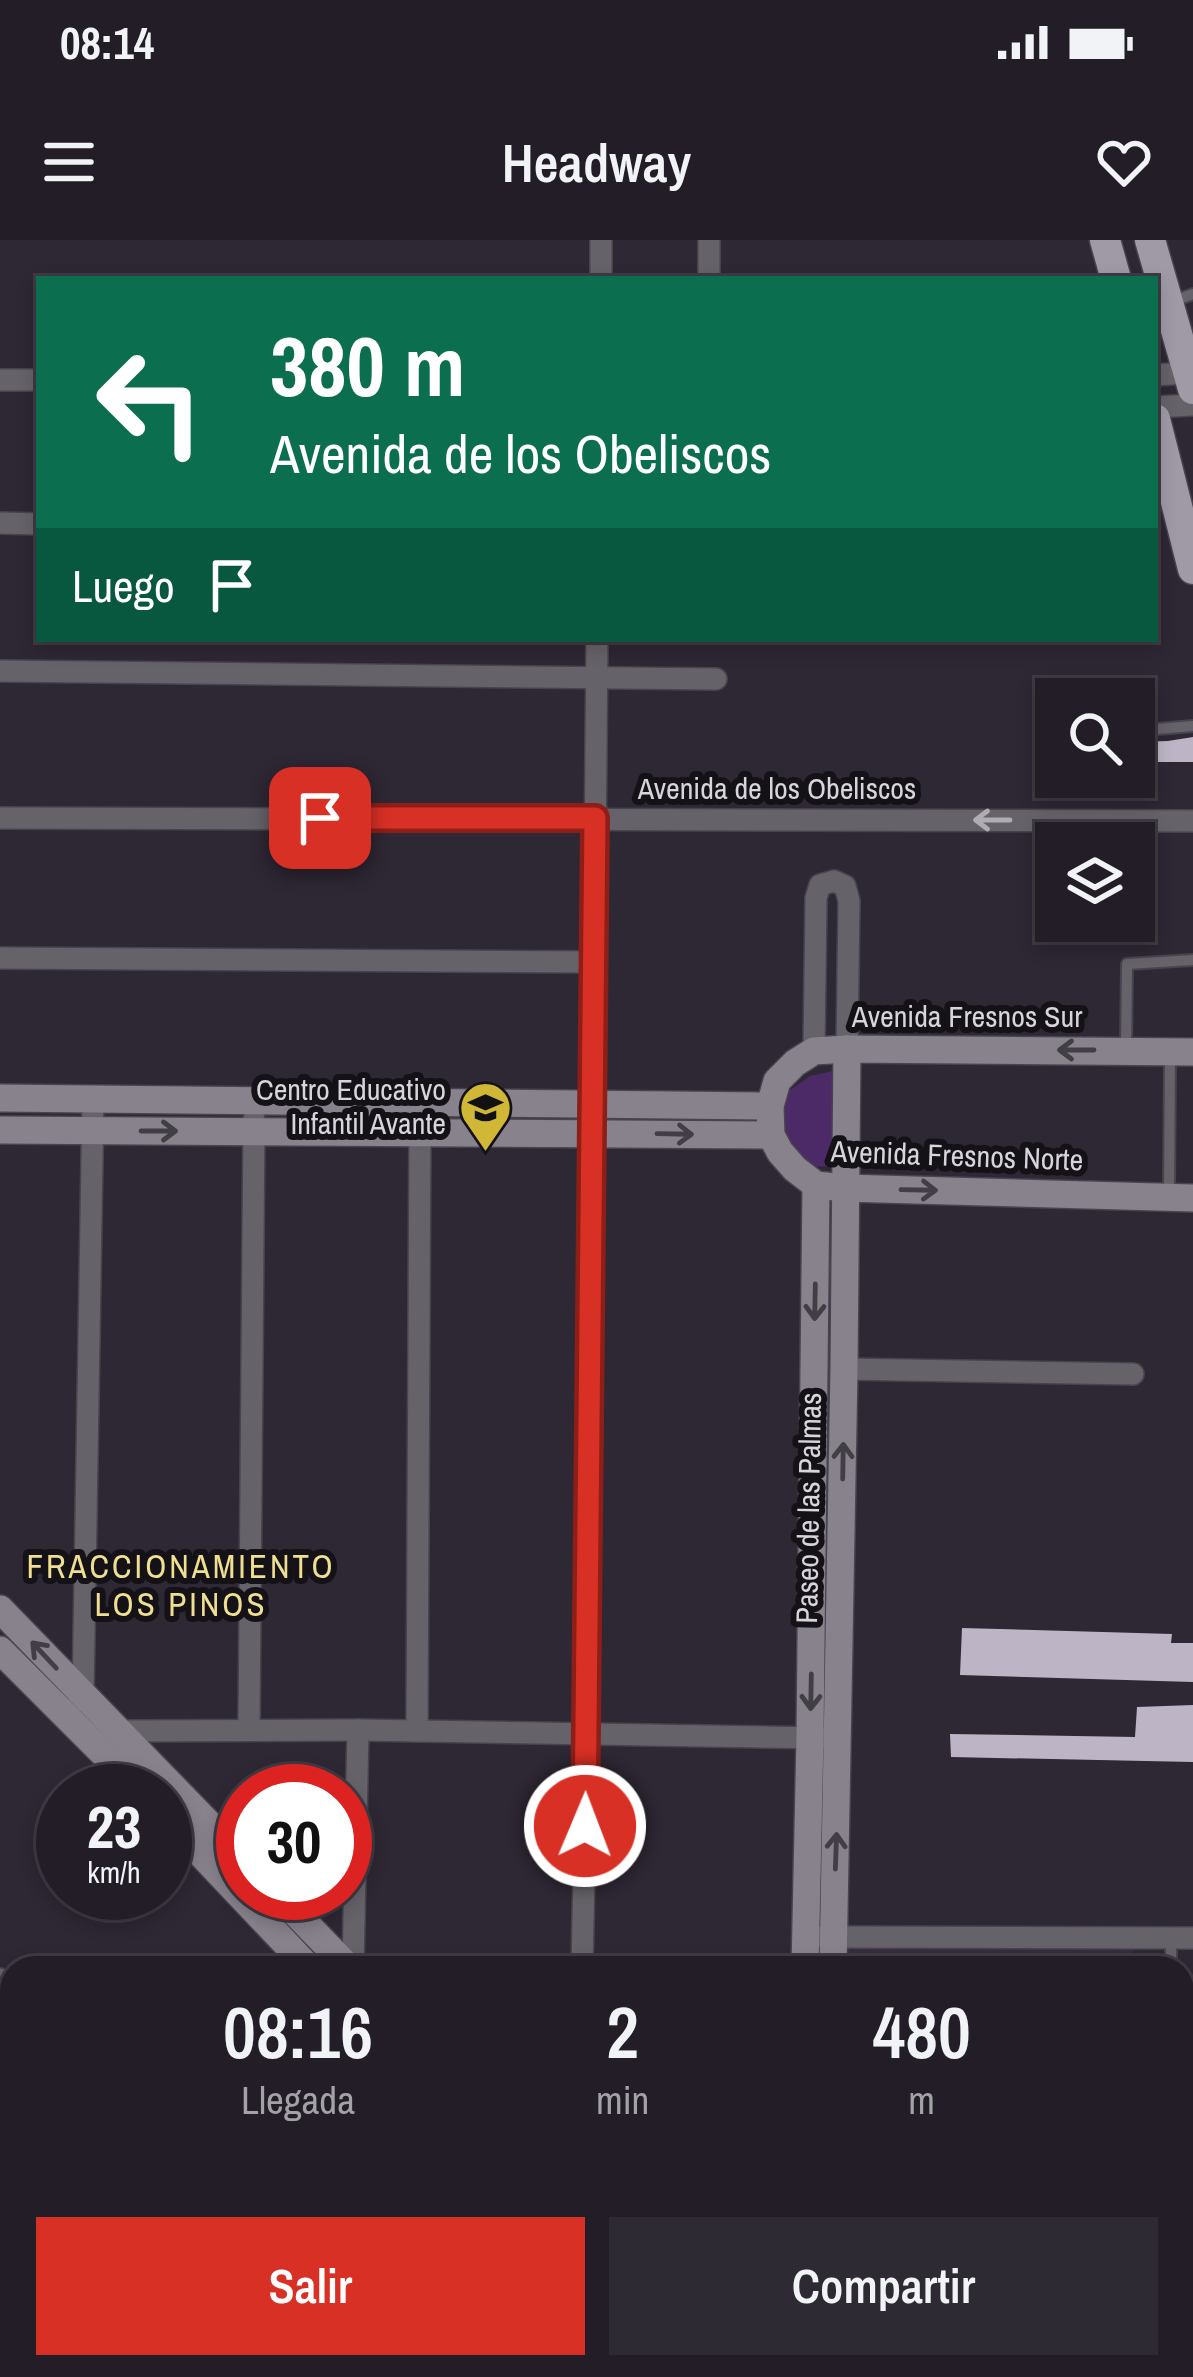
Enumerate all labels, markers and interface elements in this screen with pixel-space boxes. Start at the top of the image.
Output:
text: 08:14 [60,12,154,73]
text: Headway [502,126,691,199]
icon: menu [36,129,102,195]
icon: heart [1091,129,1157,195]
text: 380 m [270,309,465,422]
icon: left [72,324,228,480]
text: Avenida de los Obeliscos [270,417,771,490]
icon: arrive [199,552,265,618]
text: Luego [72,555,175,616]
map controls [1035,678,1155,942]
button: search [1035,678,1155,798]
pin [269,767,371,869]
street label: Avenida de los Obeliscos [637,768,916,808]
icon: arrive [287,785,353,851]
one-way arrow [973,809,1012,831]
button: layers [1035,822,1155,942]
street label: Avenida Fresnos Sur [851,996,1083,1036]
one-way arrow [1057,1039,1096,1062]
place label: Centro Educativo Infantil Avante [256,1069,446,1143]
school or university icon: Centro Educativo Infantil Avante [457,1079,513,1153]
one-way arrow [139,1120,178,1142]
one-way arrow [655,1123,694,1145]
street label: Avenida Fresnos Norte [829,1131,1084,1179]
one-way arrow [899,1178,938,1201]
one-way arrow [804,1282,826,1321]
street label: Paseo de las Palmas [786,1392,830,1624]
one-way arrow [831,1442,854,1481]
district label: FRACCIONAMIENTO LOS PINOS [26,1544,336,1626]
one-way arrow [30,1641,58,1671]
one-way arrow [800,1672,822,1711]
position arrow [522,1763,648,1889]
speed limit sign: 30 [216,1764,372,1920]
text: 23 [87,1786,141,1867]
one-way arrow [824,1832,847,1871]
text: km/h [87,1852,141,1892]
text: 08:16 [223,1983,373,2080]
text: 2 [606,1983,639,2080]
text: 480 [872,1983,971,2080]
text: Llegada [241,2074,355,2126]
text: min [596,2074,649,2126]
text: m [908,2074,935,2126]
button: Salir [36,2217,585,2355]
button: Compartir [609,2217,1158,2355]

